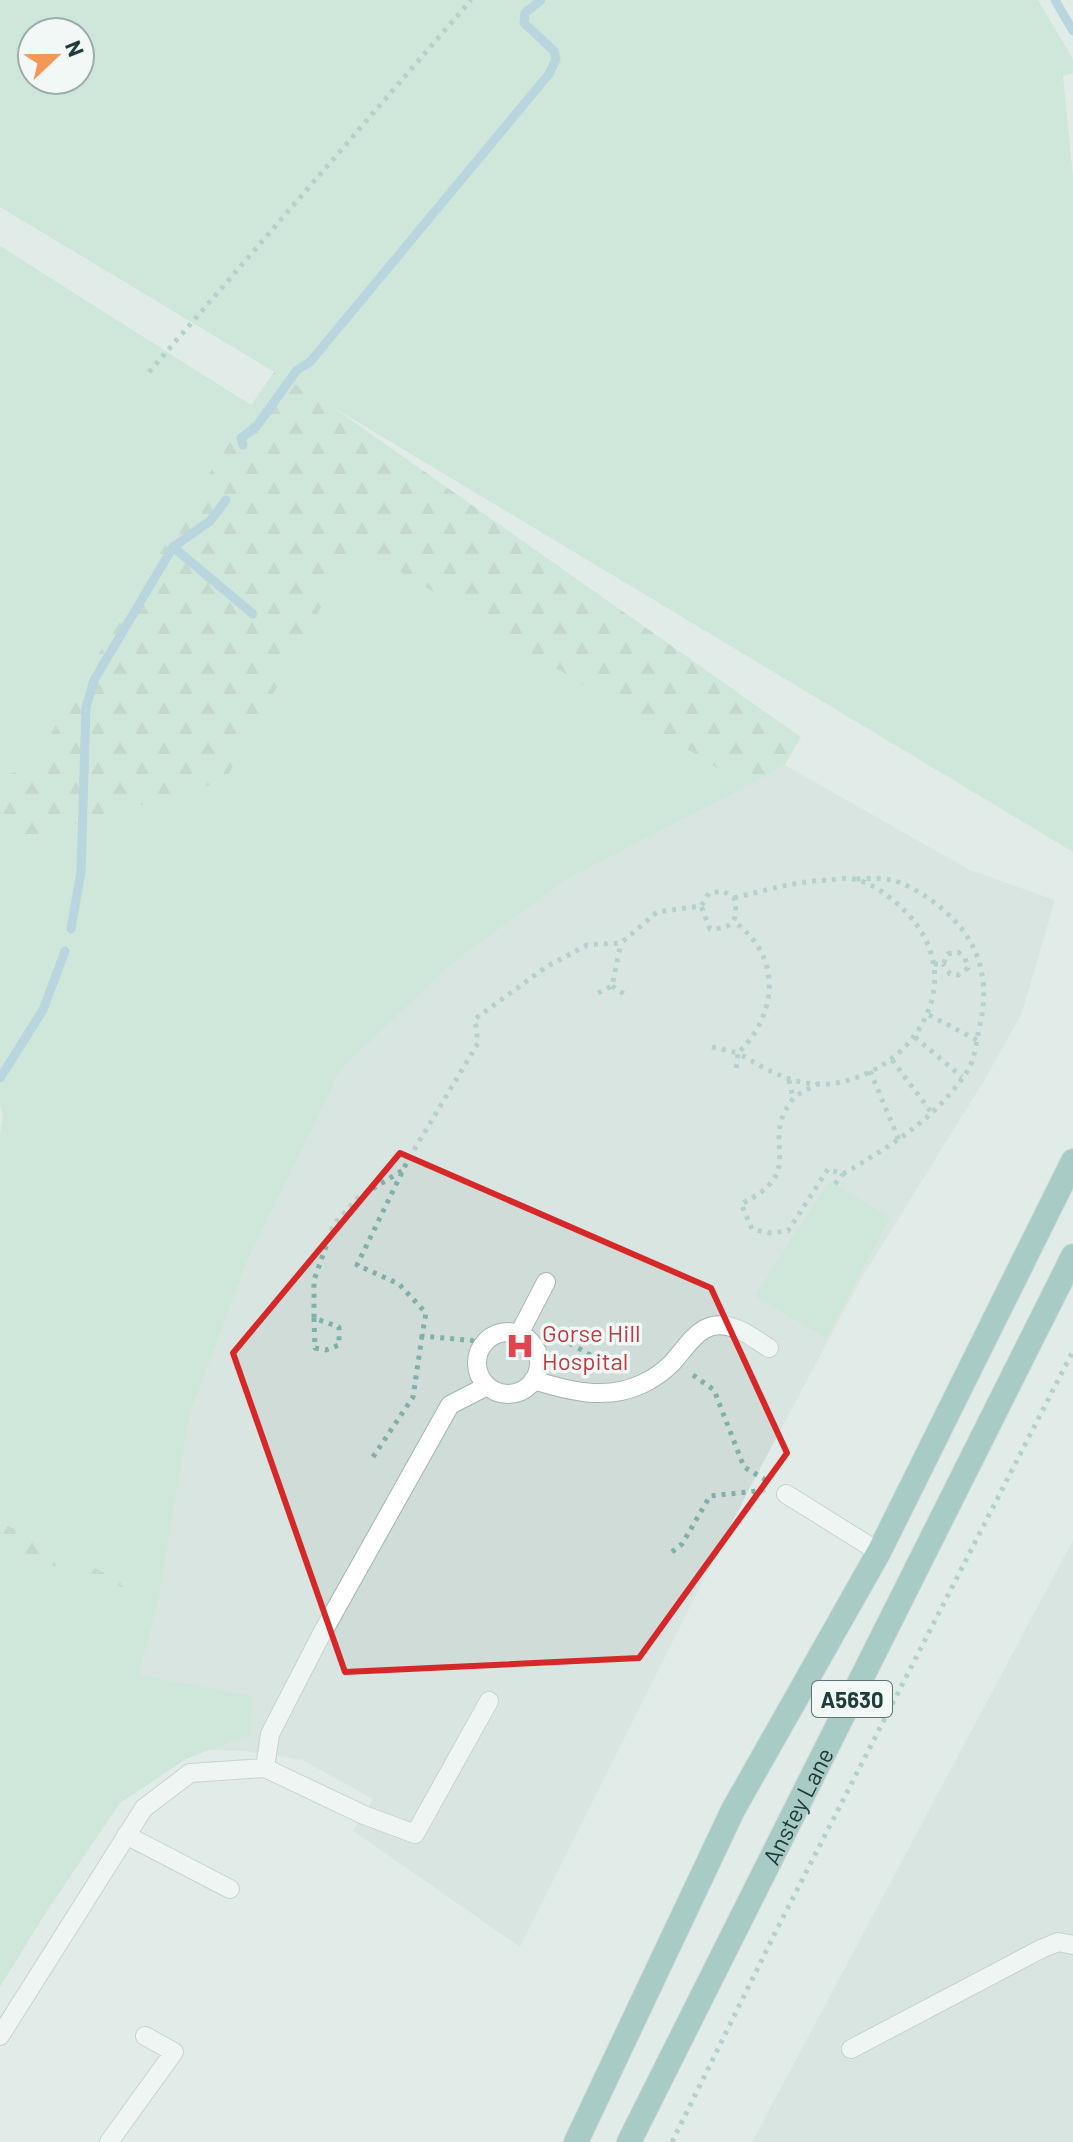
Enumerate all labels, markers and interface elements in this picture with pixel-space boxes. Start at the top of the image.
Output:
north arrow [16,16,96,96]
text: N [61,36,90,60]
place label: Gorse Hill Hospital [542,1318,640,1375]
hospital icon: Gorse Hill Hospital [505,1331,535,1361]
road number: A5630 [812,1681,892,1717]
street label: Anstey Lane [755,1742,839,1869]

